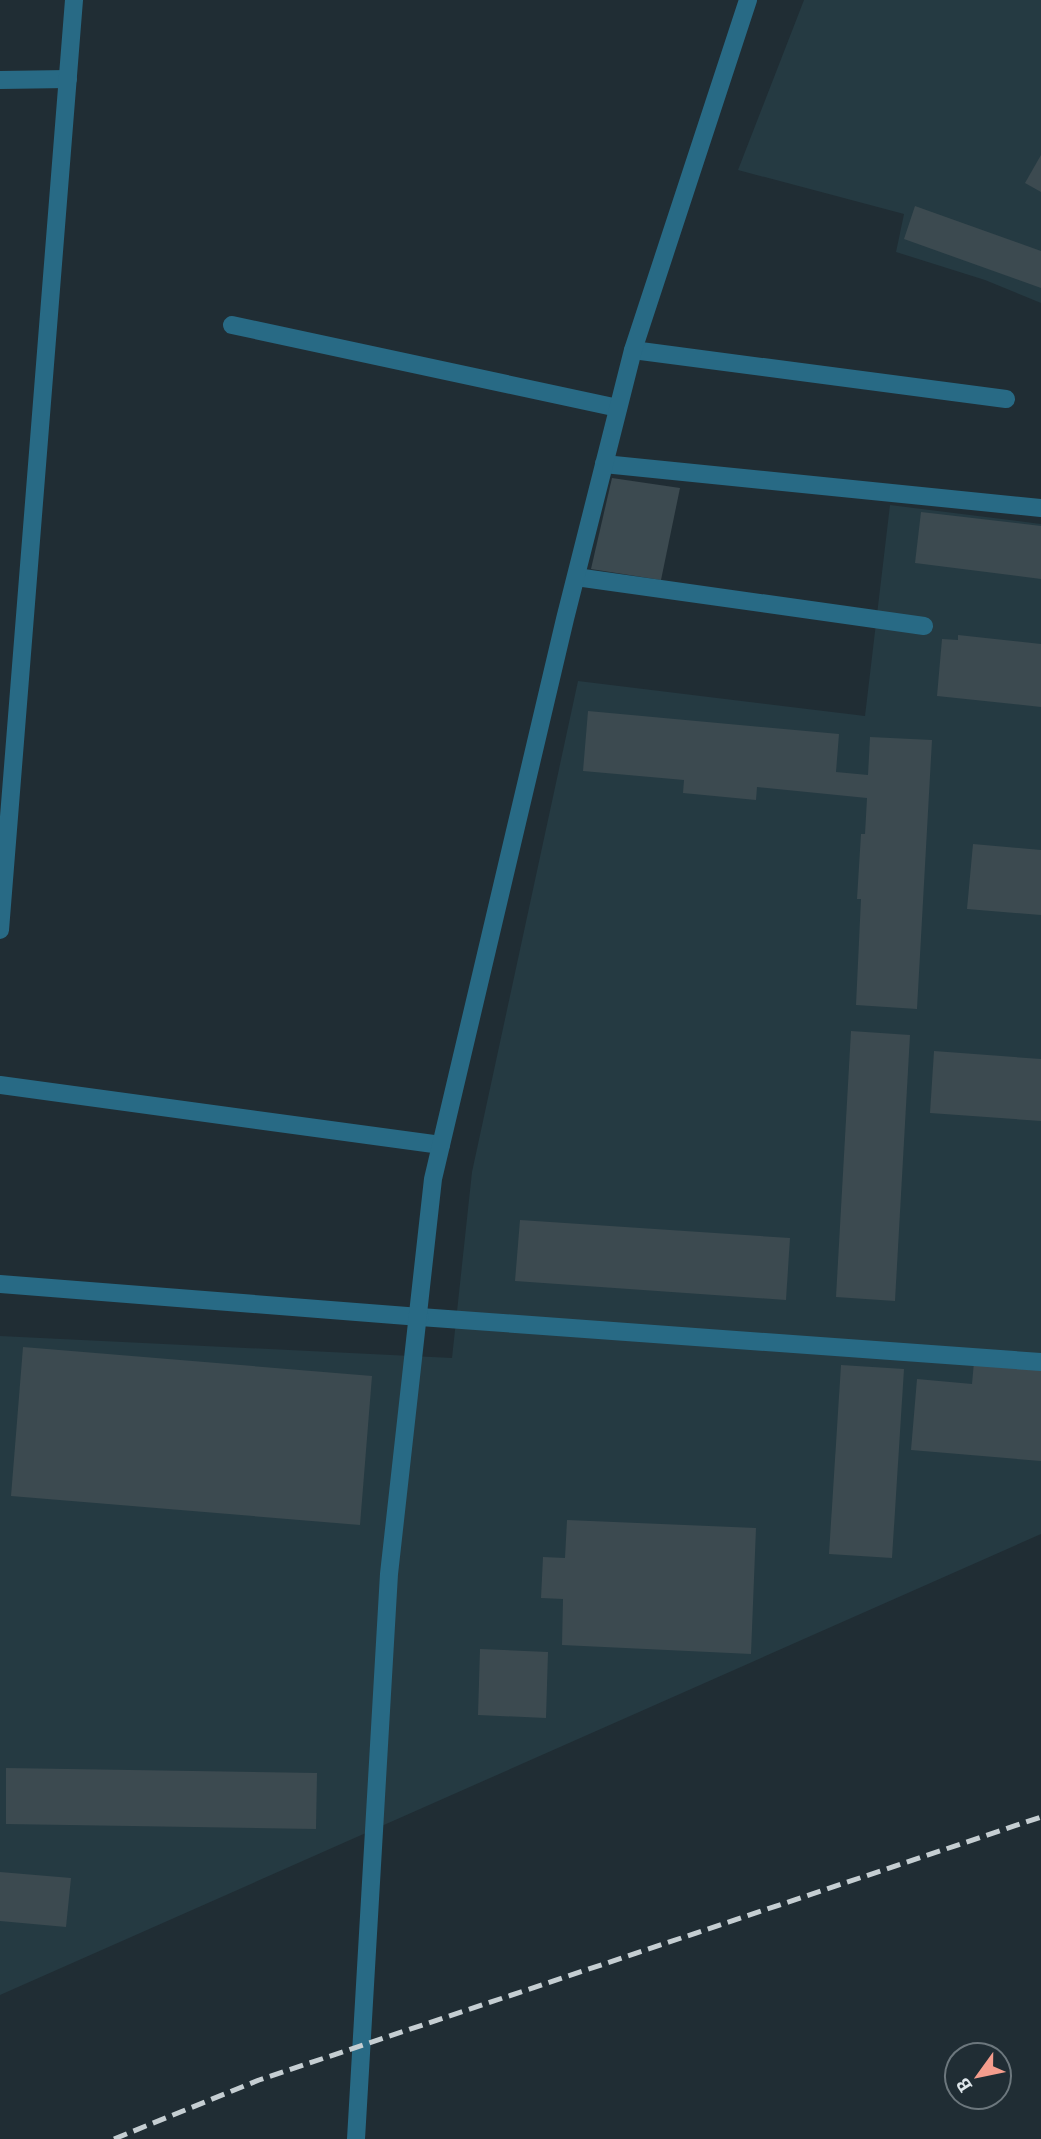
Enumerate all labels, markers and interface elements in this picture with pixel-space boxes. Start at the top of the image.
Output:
north arrow [943,2041,1013,2111]
text: B [951,2074,977,2096]

